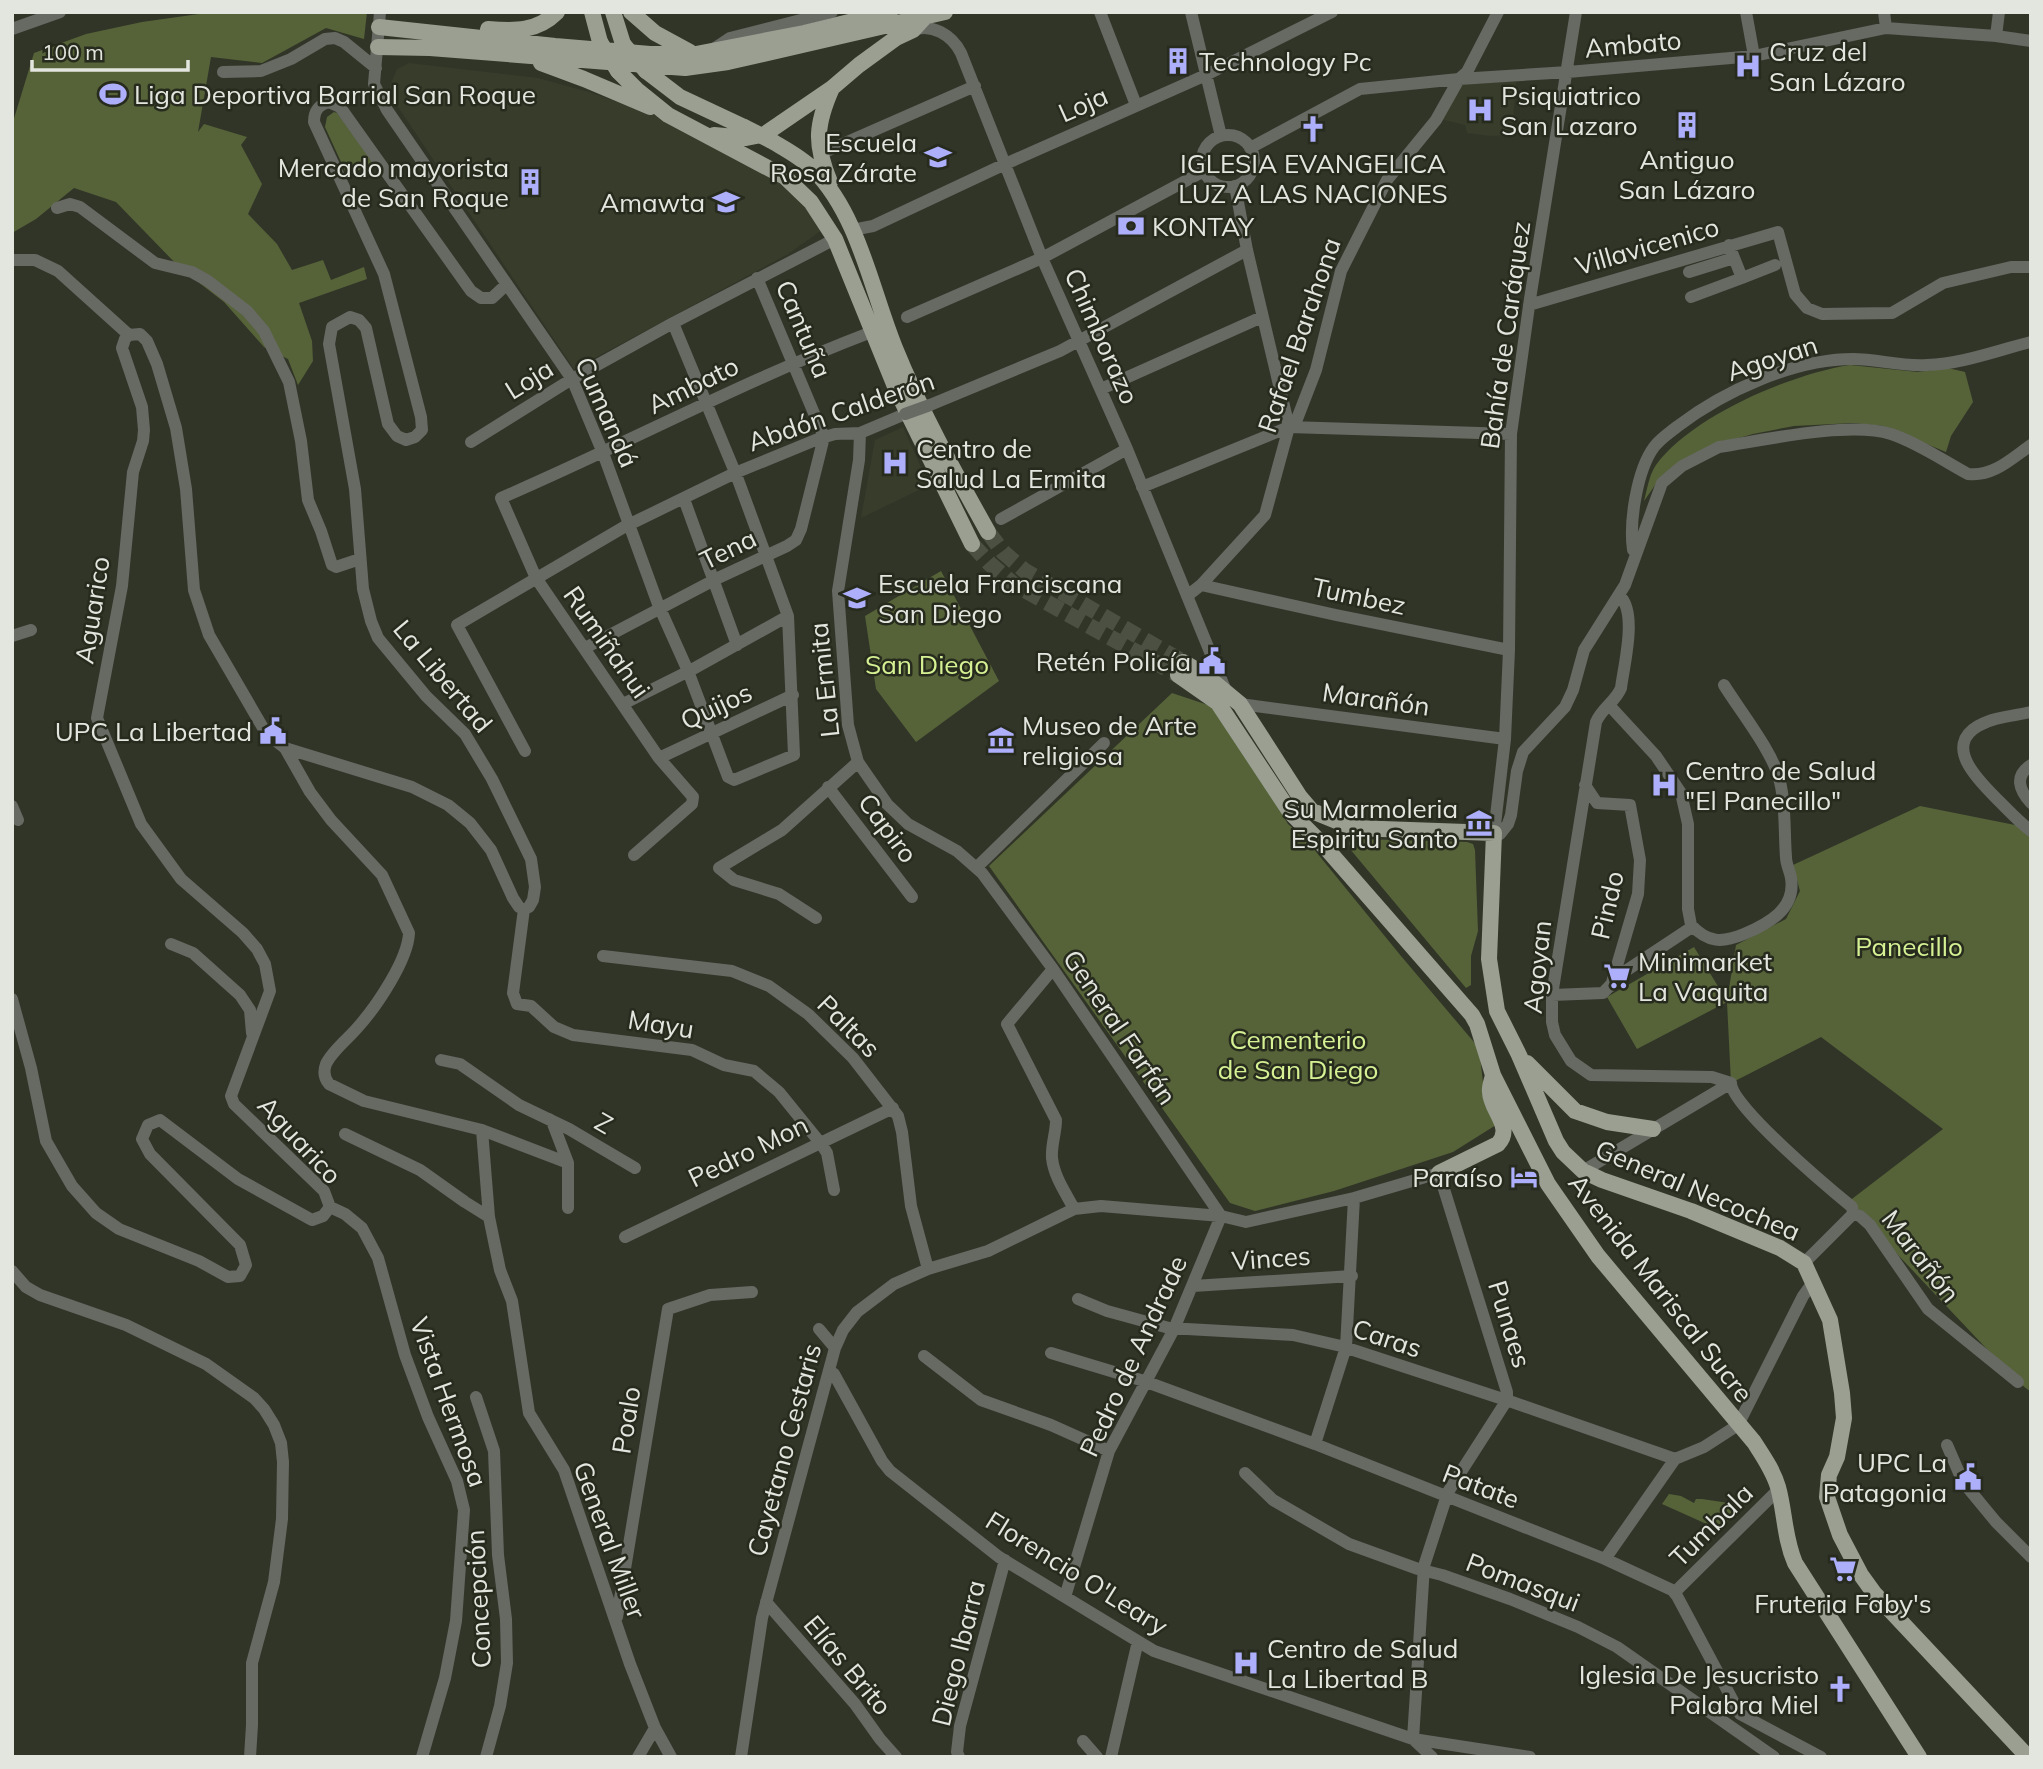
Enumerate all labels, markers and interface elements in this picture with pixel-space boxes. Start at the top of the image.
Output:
street label: Ambato [1583,23,1683,65]
scale bar [32,28,187,72]
place label: Cruz del San Lázaro [1769,35,1906,98]
text: 100 m [42,39,104,65]
place label: Technology Pc [1199,45,1372,78]
building icon: Technology Pc [1163,46,1193,76]
hospital icon: Cruz del San Lázaro [1733,51,1763,81]
place label: Liga Deportiva Barrial San Roque [134,78,536,111]
sports icon: Liga Deportiva Barrial San Roque [98,79,128,109]
street label: Loja [1053,79,1113,129]
place label: Psiquiatrico San Lazaro [1501,79,1641,142]
hospital icon: Psiquiatrico San Lazaro [1465,95,1495,125]
building icon: Antiguo San Lázaro [1672,110,1702,140]
church icon: IGLESIA EVANGELICA LUZ A LAS NACIONES [1298,114,1328,144]
place label: Escuela Rosa Zárate [770,126,917,189]
school or university icon: Escuela Rosa Zárate [923,142,953,172]
place label: Antiguo San Lázaro [1619,143,1755,206]
place label: IGLESIA EVANGELICA LUZ A LAS NACIONES [1178,147,1448,210]
place label: Mercado mayorista de San Roque [278,151,509,214]
building icon: Mercado mayorista de San Roque [515,167,545,197]
place label: Amawta [600,186,705,219]
school or university icon: Amawta [711,187,741,217]
place label: KONTAY [1152,210,1255,243]
street label: Villavicenico [1571,210,1723,282]
bank icon: KONTAY [1116,211,1146,241]
street label: Bahía de Caráquez [1473,219,1537,451]
street label: Rafael Barahona [1250,233,1348,437]
street label: Chimborazo [1057,263,1147,409]
street label: Cantuña [769,275,839,383]
street label: Agoyan [1722,328,1822,388]
street label: Ambato [642,349,744,421]
street label: Loja [499,352,559,406]
street label: Cumandá [568,352,646,472]
street label: Abdón Calderón [743,364,939,458]
place label: Centro de Salud La Ermita [916,432,1106,495]
hospital icon: Centro de Salud La Ermita [880,448,910,478]
street label: Tena [694,521,762,577]
street label: Aguarico [67,554,117,666]
place label: Escuela Franciscana San Diego [878,567,1122,630]
street label: Tumbez [1309,570,1409,622]
street label: Rumiñahui [556,580,658,704]
school or university icon: Escuela Franciscana San Diego [842,583,872,613]
street label: La Libertad [386,613,500,739]
street label: La Ermita [802,621,846,739]
place label: Retén Policía [1036,645,1191,678]
public building icon: Retén Policía [1197,646,1227,676]
park label: San Diego [865,648,989,681]
street label: Quijos [675,675,757,737]
street label: Marañón [1320,675,1432,723]
place label: Museo de Arte religiosa [1022,709,1197,772]
place label: UPC La Libertad [55,715,252,748]
public building icon: UPC La Libertad [258,716,288,746]
museum icon: Museo de Arte religiosa [986,725,1016,755]
place label: Centro de Salud "El Panecillo" [1685,754,1876,817]
hospital icon: Centro de Salud "El Panecillo" [1649,770,1679,800]
street label: Capiro [851,787,925,869]
place label: Su Marmoleria Espiritu Santo [1283,792,1458,855]
museum icon: Su Marmoleria Espiritu Santo [1464,808,1494,838]
street label: Pindo [1583,868,1631,942]
street label: Agoyan [1516,919,1558,1015]
park label: Panecillo [1855,930,1963,963]
street label: General Farfán [1056,943,1184,1111]
place label: Minimarket La Vaquita [1638,945,1772,1008]
supermarket icon: Minimarket La Vaquita [1602,961,1632,991]
street label: Paltas [811,988,887,1064]
street label: Mayu [626,1002,696,1046]
park label: Cementerio de San Diego [1218,1023,1378,1086]
street label: Aguarico [251,1089,349,1191]
street label: Z [589,1105,619,1141]
street label: Pedro Mon [683,1108,813,1194]
street label: General Necochea [1591,1132,1805,1248]
place label: Paraíso [1412,1161,1503,1194]
hotel icon: Paraíso [1509,1162,1539,1192]
street label: Avenida Mariscal Sucre [1562,1167,1760,1409]
street label: Marañón [1875,1203,1967,1309]
street label: Vinces [1230,1239,1312,1277]
street label: Pedro de Andrade [1072,1250,1194,1462]
street label: Punaes [1481,1276,1539,1372]
street label: Caras [1348,1311,1426,1365]
street label: Vista Hermosa [403,1313,495,1491]
street label: Cayetano Cestaris [740,1340,828,1560]
street label: Poalo [604,1384,648,1456]
place label: UPC La Patagonia [1823,1446,1947,1509]
street label: Patate [1438,1456,1524,1516]
street label: General Miller [566,1457,654,1624]
public building icon: UPC La Patagonia [1953,1462,1983,1492]
street label: Tumbala [1662,1476,1760,1574]
street label: Florencio O'Leary [980,1504,1174,1642]
street label: Concepción [458,1529,498,1669]
street label: Pomasqui [1461,1545,1585,1619]
supermarket icon: Fruteria Faby's [1828,1554,1858,1584]
street label: Diego Ibarra [924,1577,992,1729]
place label: Fruteria Faby's [1754,1587,1932,1620]
street label: Elías Brito [797,1608,899,1722]
place label: Centro de Salud La Libertad B [1267,1632,1458,1695]
hospital icon: Centro de Salud La Libertad B [1231,1648,1261,1678]
place label: Iglesia De Jesucristo Palabra Miel [1579,1658,1819,1721]
church icon: Iglesia De Jesucristo Palabra Miel [1825,1674,1855,1704]

